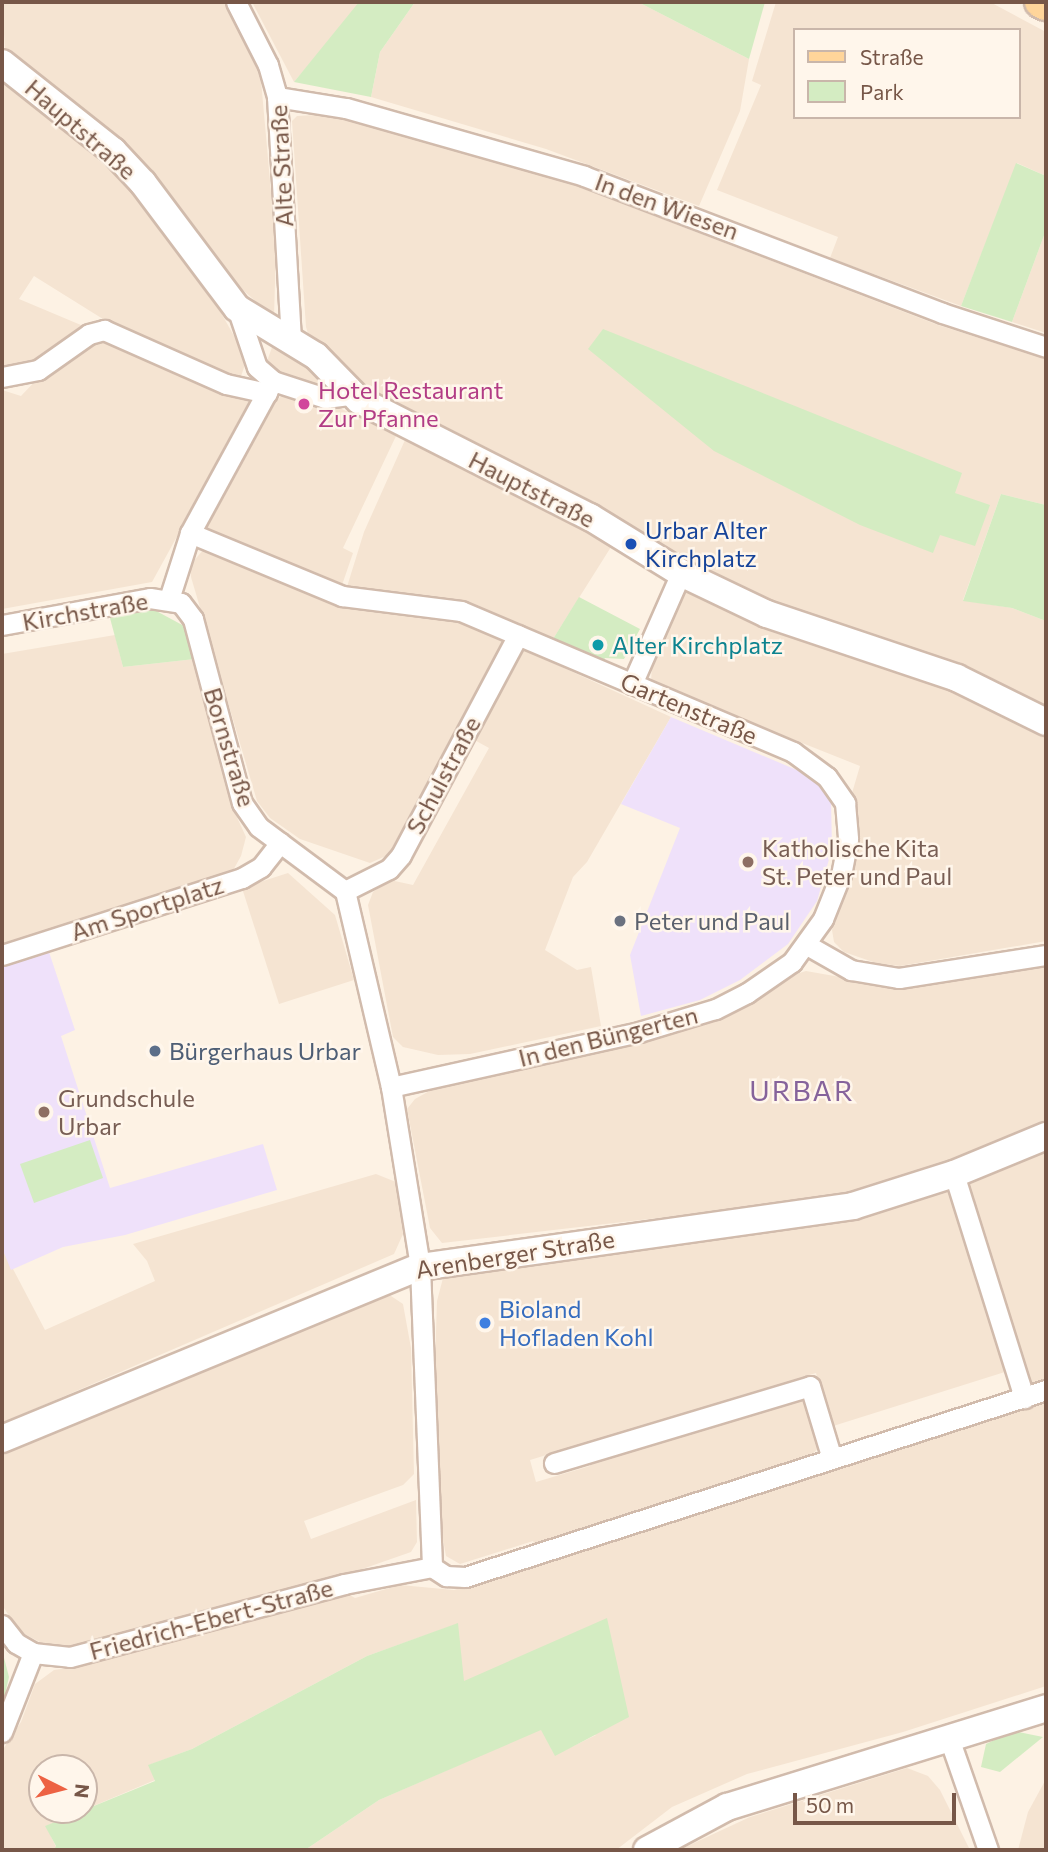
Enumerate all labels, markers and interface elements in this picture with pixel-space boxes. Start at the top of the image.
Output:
legend [792,28,1020,119]
text: Straße [860,44,924,69]
street label: Hauptstraße [20,73,142,185]
text: Park [860,79,904,104]
street label: Alte Straße [263,104,299,228]
street label: In den Wiesen [591,167,743,245]
place label: Hotel Restaurant Zur Pfanne [318,376,503,432]
marker: Hotel Restaurant Zur Pfanne [296,396,312,412]
street label: Hauptstraße [464,445,600,533]
place label: Urbar Alter Kirchplatz [645,516,768,572]
marker: Urbar Alter Kirchplatz [623,536,639,552]
street label: Kirchstraße [20,586,150,636]
place label: Alter Kirchplatz [612,631,783,659]
marker: Alter Kirchplatz [590,637,606,653]
street label: Gartenstraße [616,666,762,750]
street label: Bornstraße [198,684,262,810]
street label: Schulstraße [400,711,486,839]
place label: Katholische Kita St. Peter und Paul [762,834,952,890]
marker: Katholische Kita St. Peter und Paul [740,854,756,870]
street label: Am Sportplatz [67,870,227,946]
place label: Peter und Paul [634,907,790,935]
marker: Peter und Paul [612,913,628,929]
street label: In den Büngerten [515,1000,701,1072]
place label: Bürgerhaus Urbar [169,1037,361,1065]
marker: Bürgerhaus Urbar [147,1043,163,1059]
district label: URBAR [750,1073,854,1107]
place label: Grundschule Urbar [58,1084,195,1140]
marker: Grundschule Urbar [36,1104,52,1120]
street label: Arenberger Straße [413,1224,617,1284]
place label: Bioland Hofladen Kohl [499,1295,654,1351]
marker: Bioland Hofladen Kohl [477,1315,493,1331]
street label: Friedrich-Ebert-Straße [86,1573,336,1665]
north arrow [28,1754,98,1824]
scale bar [796,1778,959,1822]
text: N [70,1783,95,1799]
text: 50 m [806,1792,854,1817]

